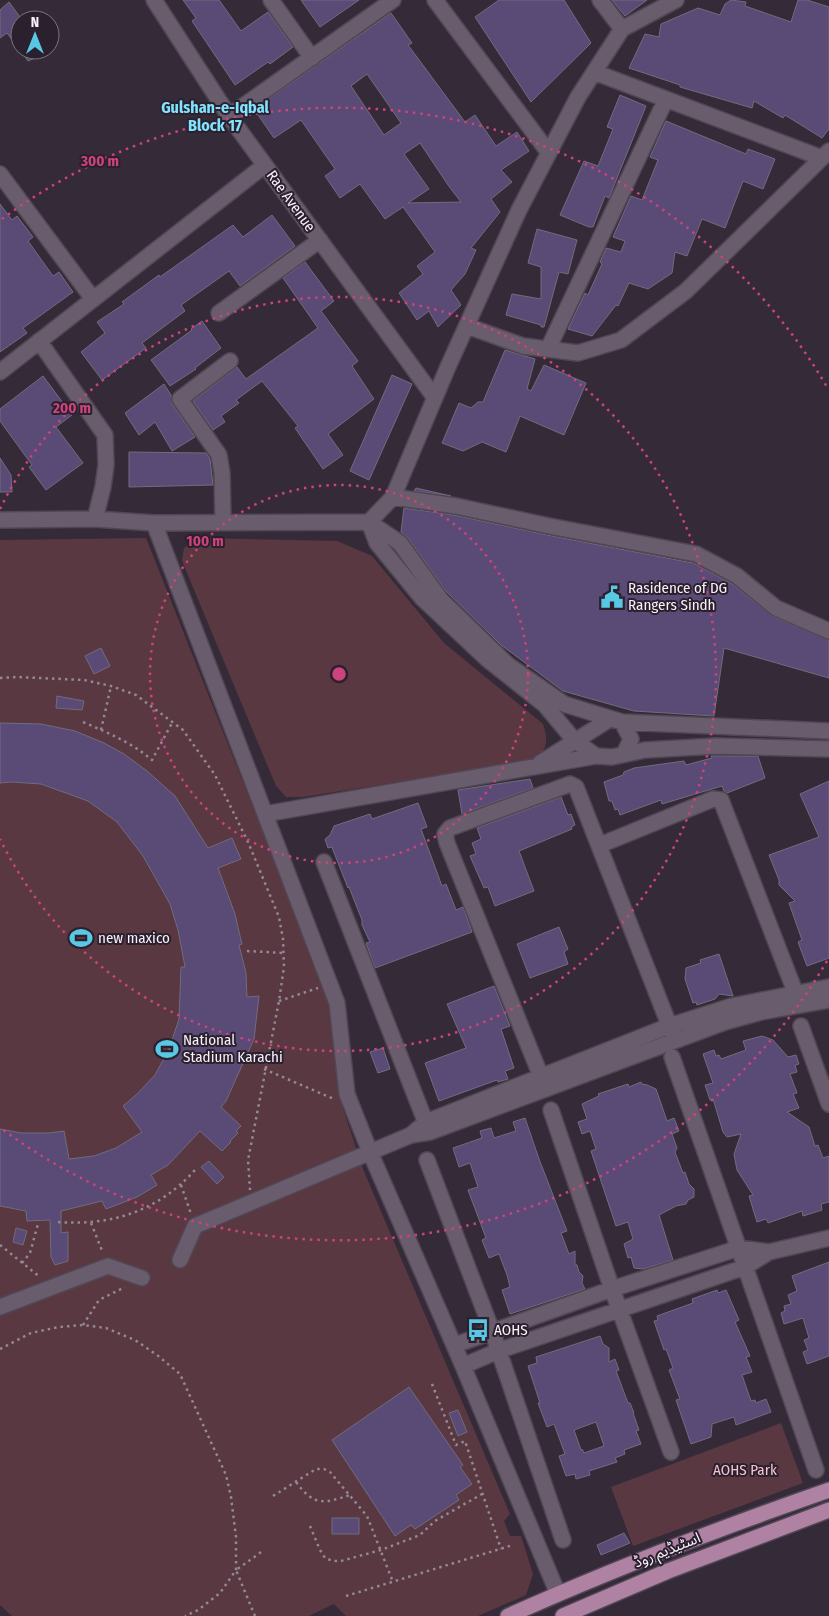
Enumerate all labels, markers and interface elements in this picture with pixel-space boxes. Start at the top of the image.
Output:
north arrow [10,10,60,60]
text: N [31,14,39,31]
district label: Gulshan-e-Iqbal Block 17 [161,98,269,135]
text: 300 m [80,152,119,170]
street label: Rae Avenue [263,167,319,235]
text: 200 m [52,399,91,417]
text: 100 m [186,532,224,550]
place label: Rasidence of DG Rangers Sindh [628,579,727,614]
public building icon: Rasidence of DG Rangers Sindh [599,584,625,610]
centre of rings [330,665,348,683]
sports icon: new maxico [68,925,94,951]
place label: new maxico [98,929,170,947]
place label: National Stadium Karachi [183,1031,283,1066]
sports icon: National Stadium Karachi [154,1036,180,1062]
bus stop icon: AOHS [465,1317,491,1343]
place label: AOHS [494,1321,528,1339]
park label: AOHS Park [713,1461,777,1479]
street label: اسٹیڈیم روڈ [631,1528,704,1573]

